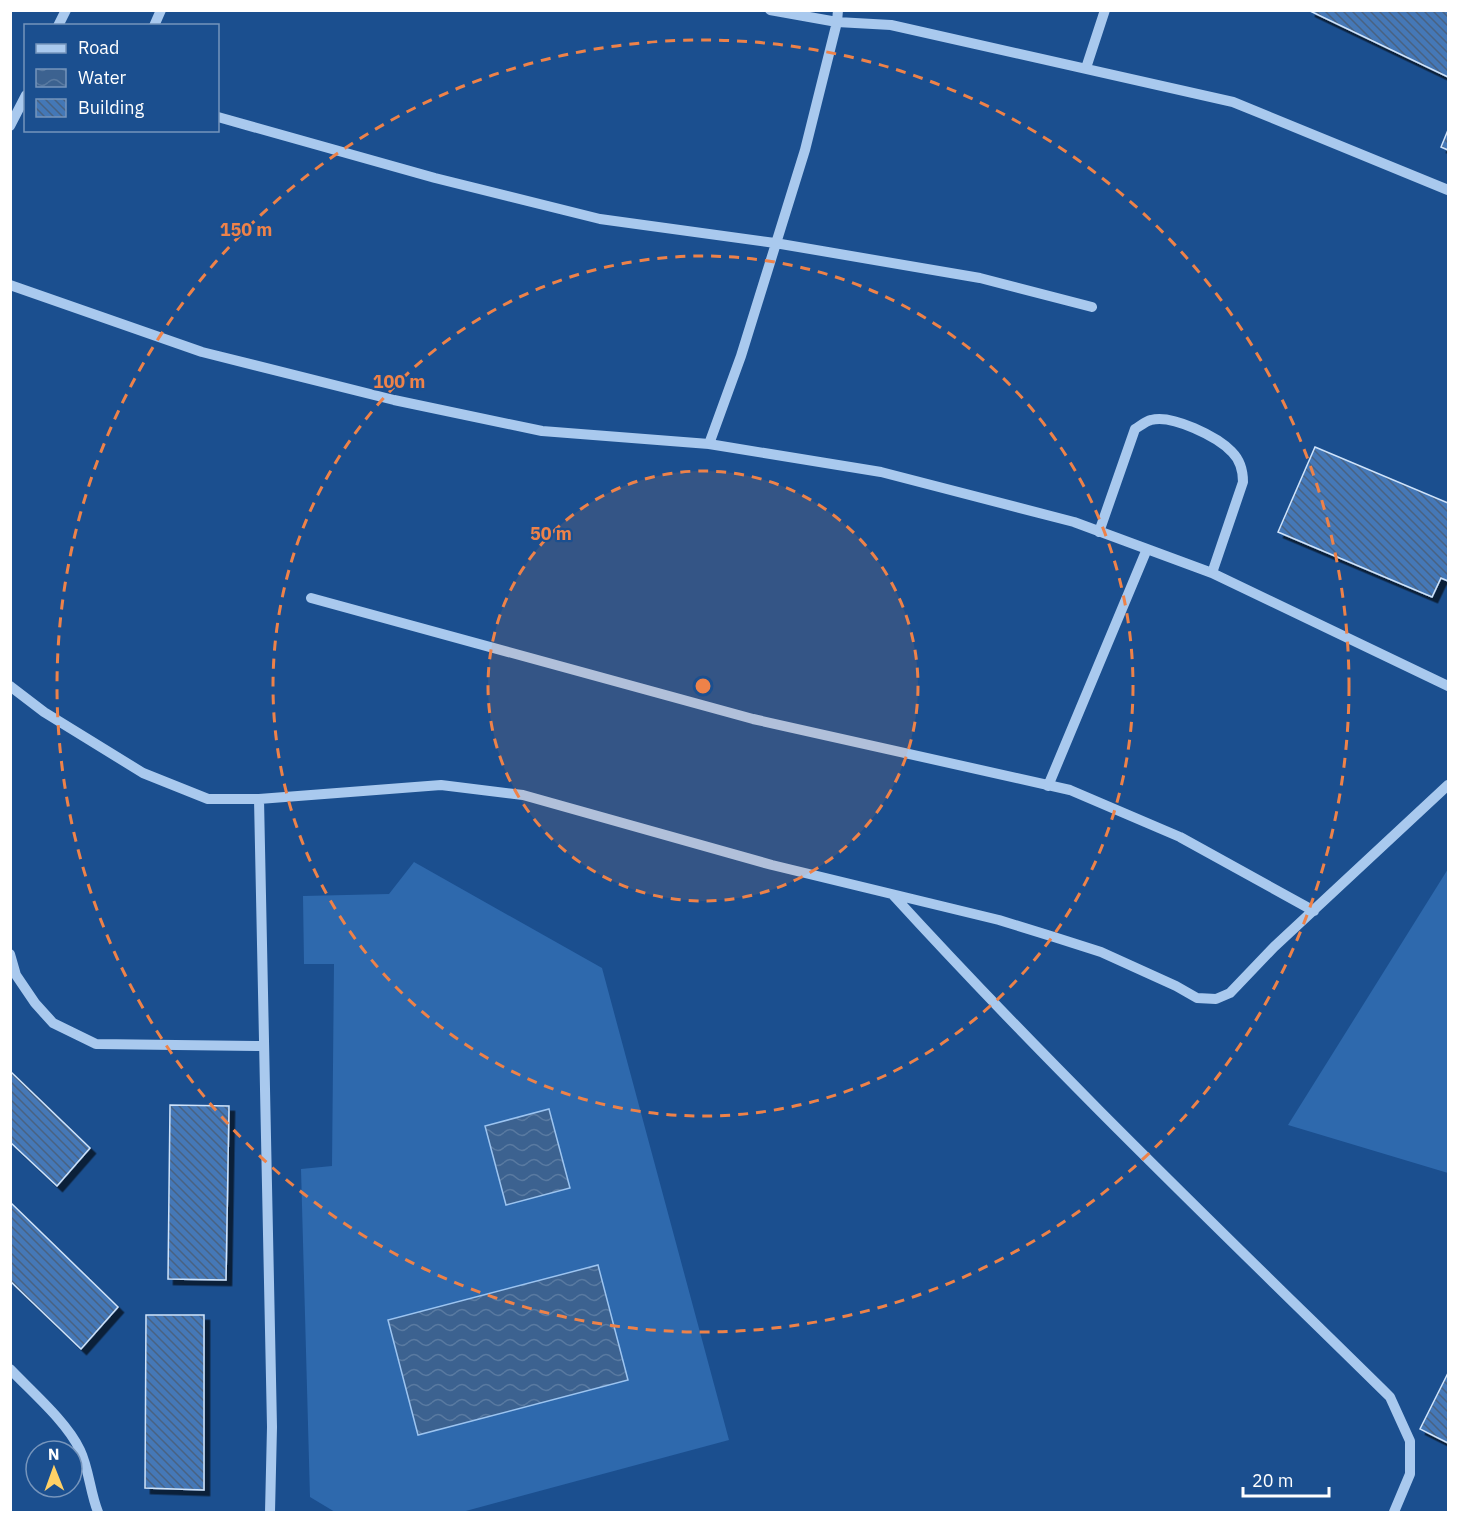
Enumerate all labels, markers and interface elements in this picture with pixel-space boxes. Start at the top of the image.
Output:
legend [24,24,219,132]
text: Road [78,36,119,59]
text: Water [78,66,127,89]
text: Building [78,96,145,119]
text: 150 m [220,218,272,241]
text: 100 m [373,370,425,393]
text: 50 m [530,522,572,545]
centre of rings [693,676,713,696]
north arrow [24,1439,84,1499]
text: N [48,1444,60,1464]
scale bar [1243,1460,1328,1498]
text: 20 m [1252,1469,1294,1492]

